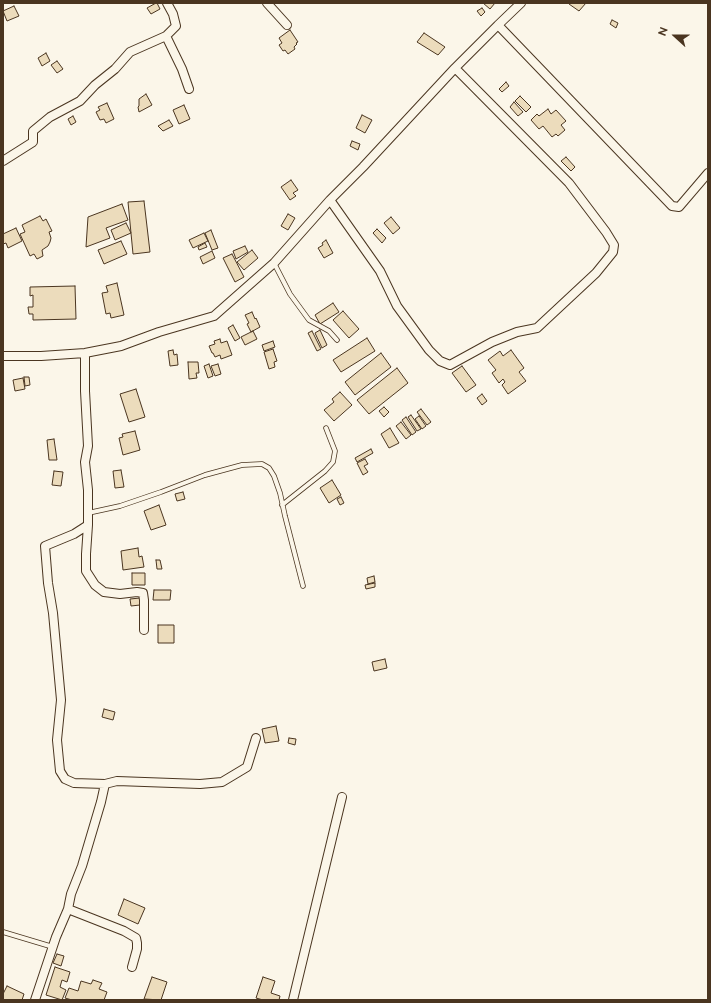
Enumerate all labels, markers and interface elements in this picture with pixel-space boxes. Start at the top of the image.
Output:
north arrow [655,16,695,56]
text: N [656,25,671,38]

